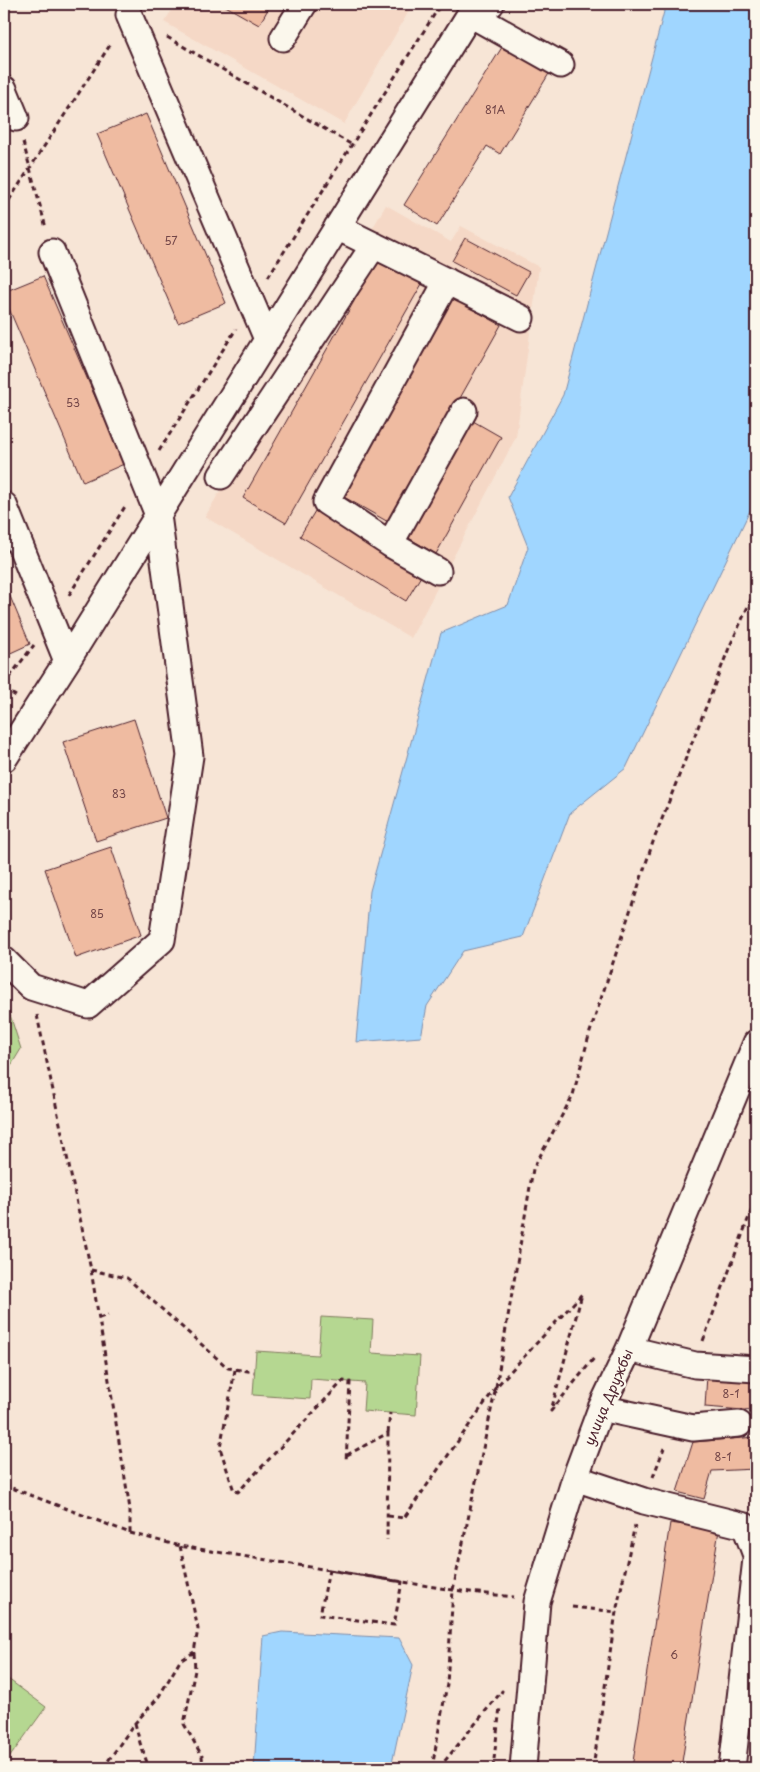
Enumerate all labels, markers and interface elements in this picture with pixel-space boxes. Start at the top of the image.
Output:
house number: 81А [485,101,506,118]
house number: 57 [164,232,178,249]
house number: 53 [66,394,80,411]
house number: 83 [112,785,126,802]
house number: 85 [90,905,104,922]
street label: улица Дружбы [578,1345,638,1449]
house number: 8-1 [722,1385,740,1402]
house number: 8-1 [714,1448,732,1465]
house number: 6 [670,1646,678,1663]

